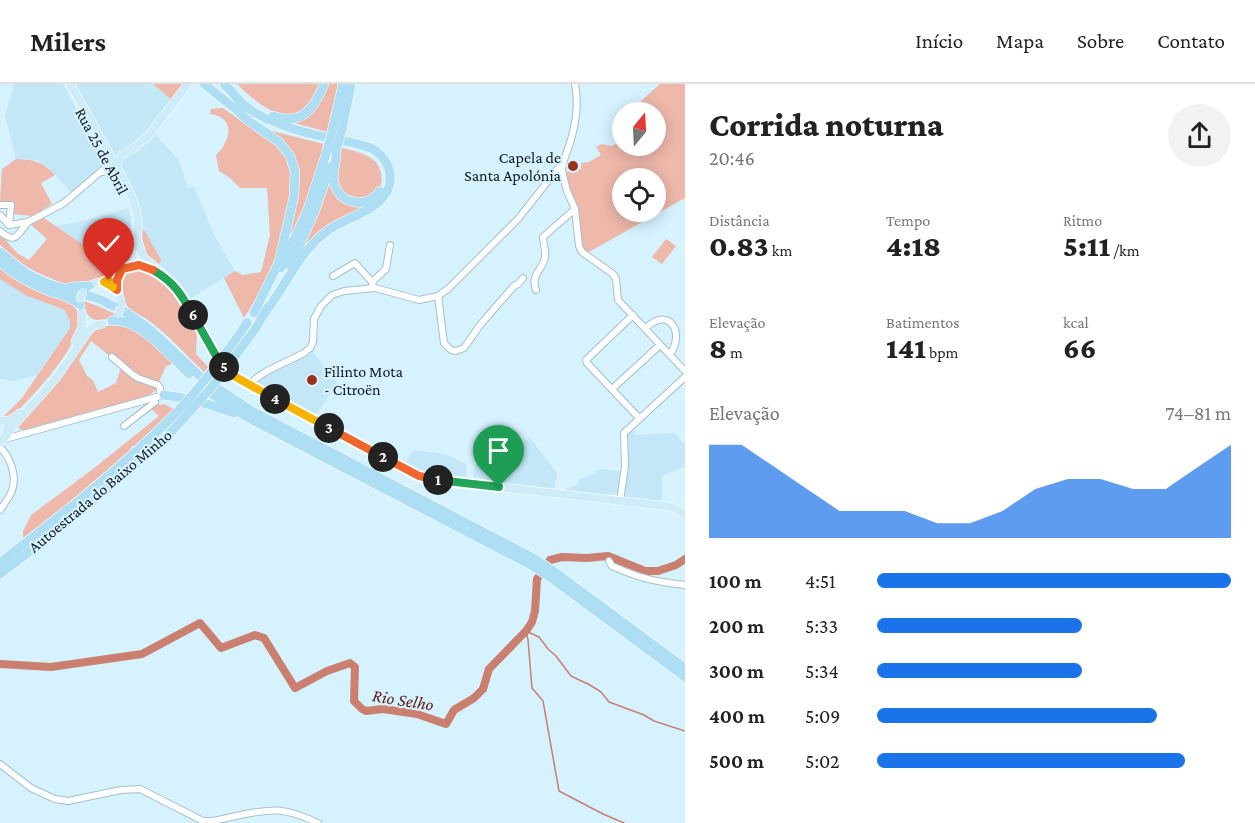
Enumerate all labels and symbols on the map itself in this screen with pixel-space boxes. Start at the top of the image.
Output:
north arrow [612,102,666,156]
street label: Rua 25 de Abril [72,105,132,197]
place label: Capela de Santa Apolónia [464,149,562,185]
marker: Capela de Santa Apolónia [566,159,580,173]
pin [83,218,134,280]
pin: 6 [178,300,208,330]
pin: 5 [209,352,239,382]
place label: Filinto Mota - Citroën [324,363,404,398]
marker: Filinto Mota - Citroën [305,373,319,387]
pin: 4 [260,384,290,414]
pin: 3 [314,413,344,443]
pin [473,425,524,487]
street label: Autoestrada do Baixo Minho [25,426,175,556]
pin: 2 [368,442,398,472]
pin: 1 [423,465,453,495]
water label: Rio Selho [371,685,435,715]

